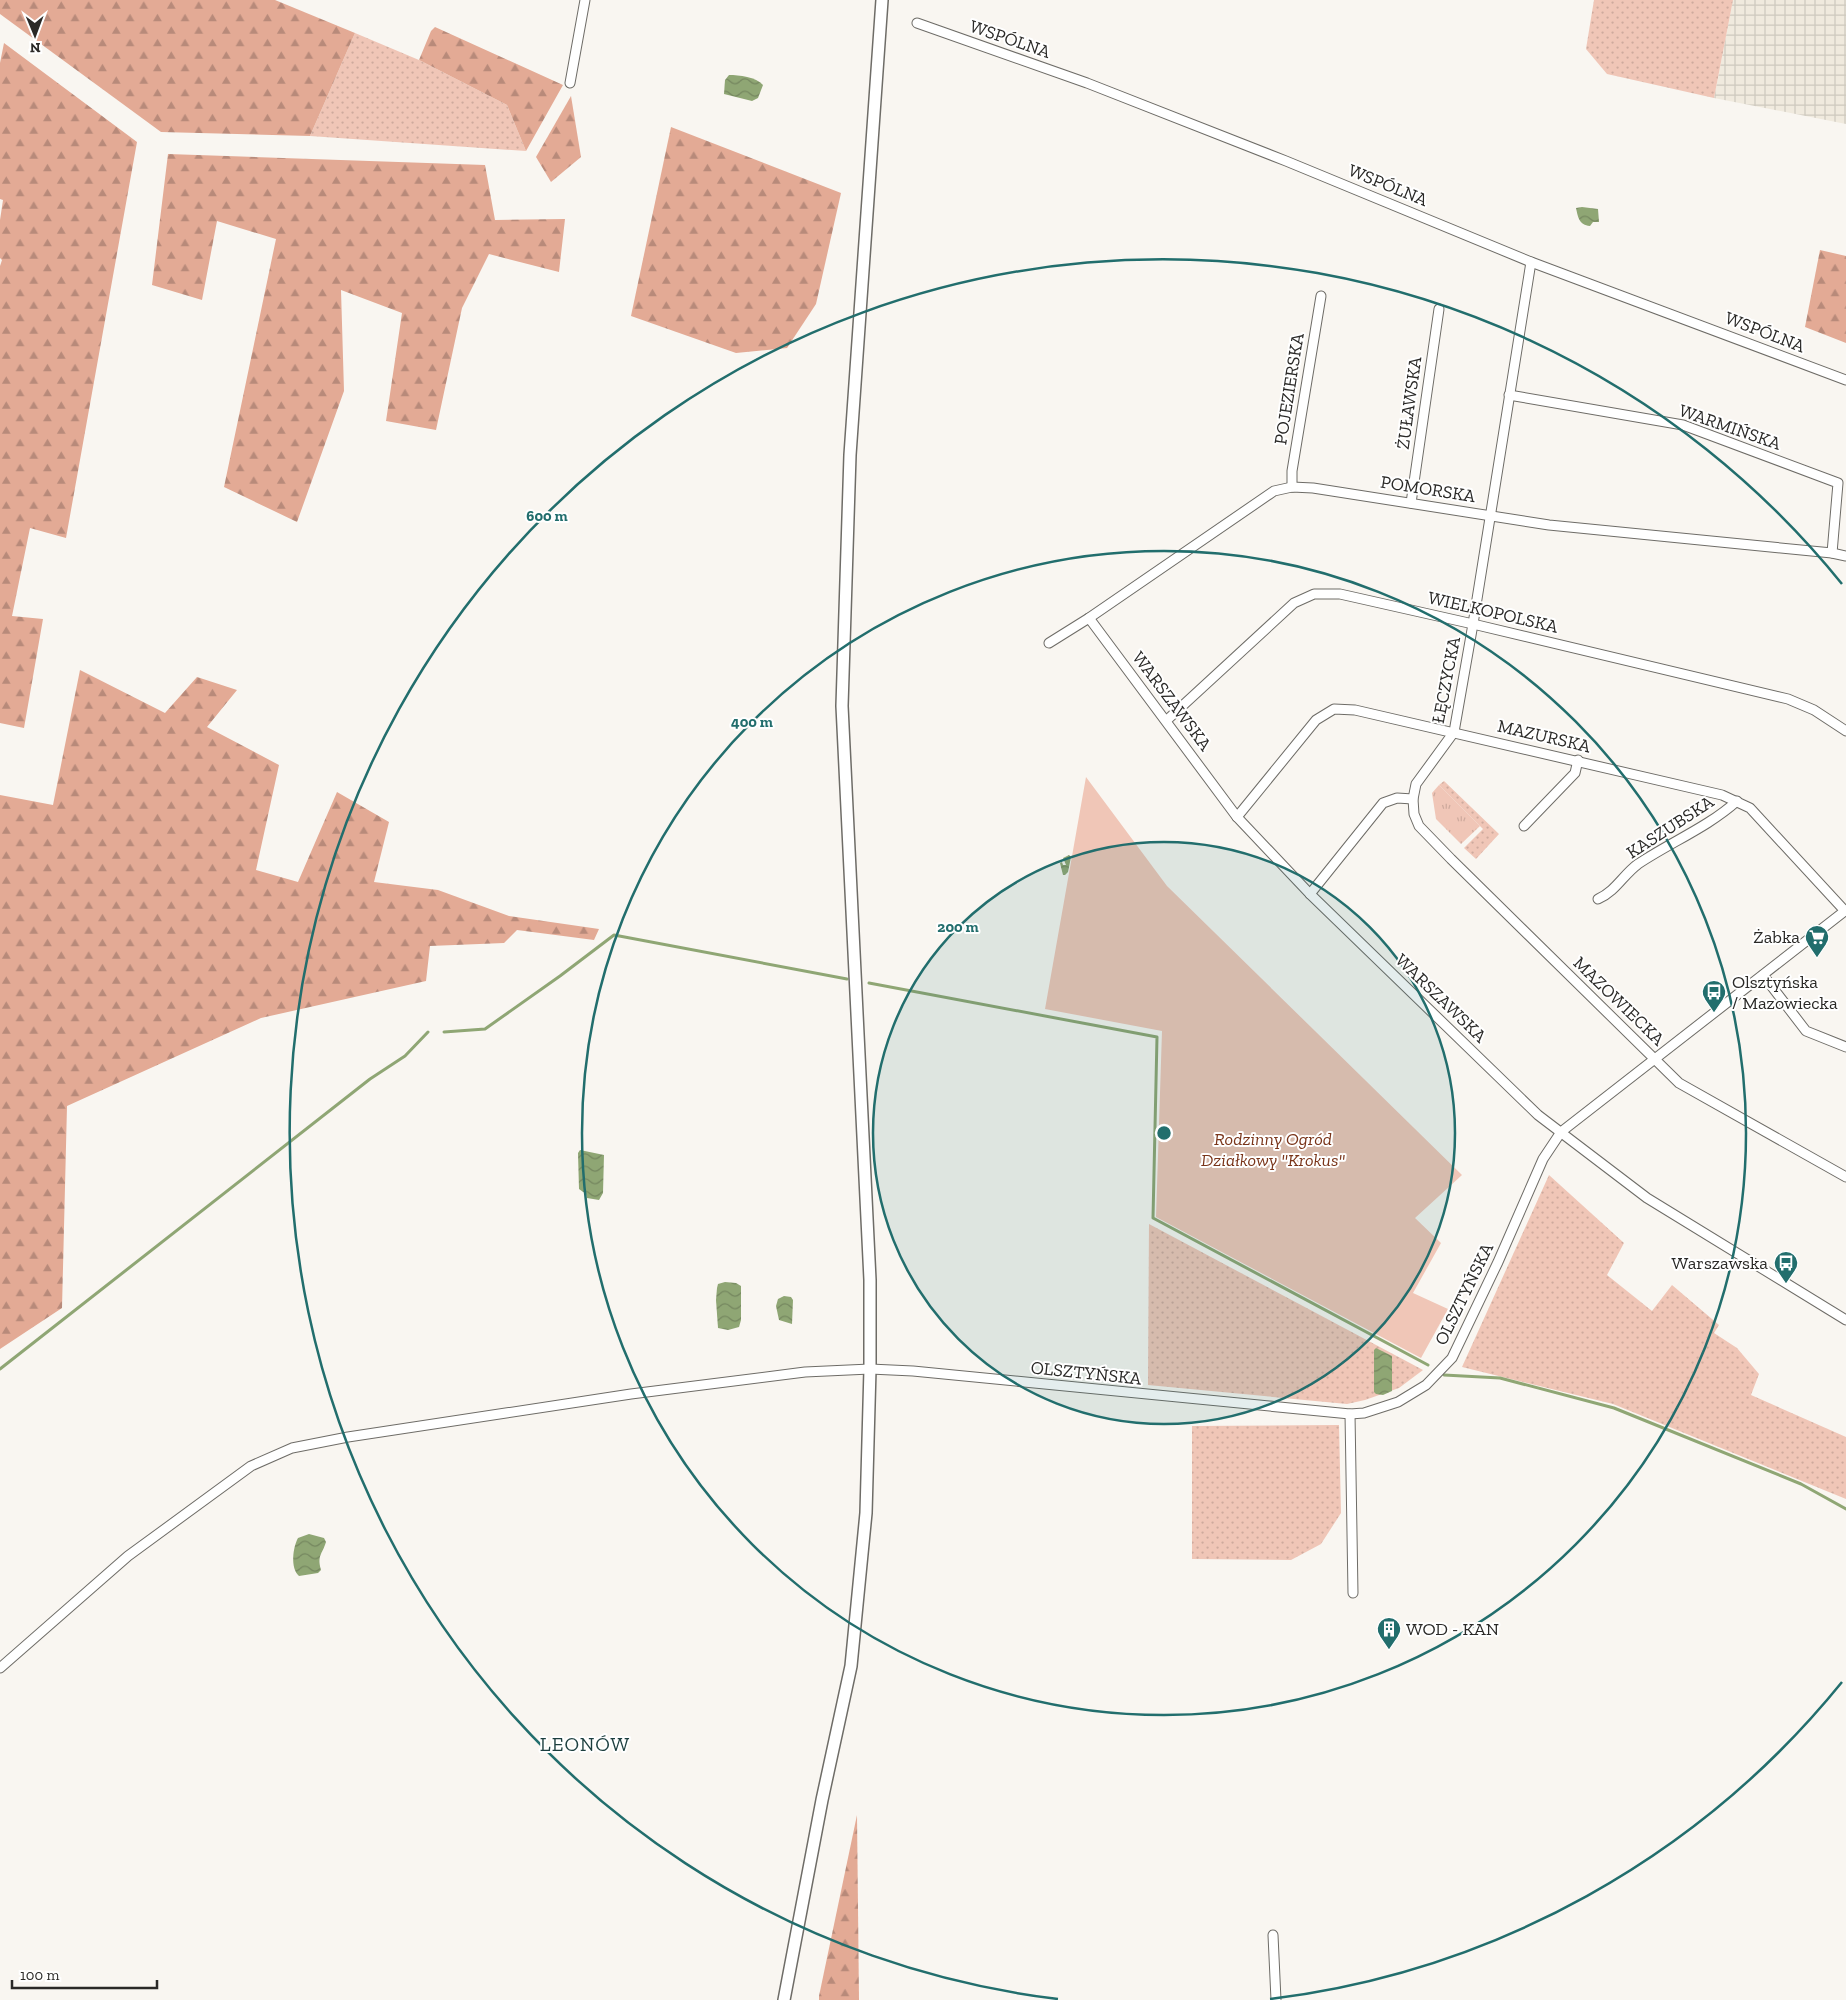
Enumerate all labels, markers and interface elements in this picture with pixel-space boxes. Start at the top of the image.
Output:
north arrow [10,10,60,60]
street label: WSPÓLNA [967,15,1054,63]
text: N [29,39,41,56]
street label: WSPÓLNA [1345,159,1431,211]
street label: WSPÓLNA [1722,307,1808,357]
street label: POJEZIERSKA [1269,331,1309,446]
street label: ŻUŁAWSKA [1392,355,1426,451]
street label: WARMIŃSKA [1676,399,1784,455]
street label: POMORSKA [1379,471,1477,507]
text: 600 m [526,507,568,525]
street label: WIELKOPOLSKA [1426,586,1560,638]
street label: ŁĘCZYCKA [1427,635,1465,725]
street label: WARSZAWSKA [1128,647,1217,755]
text: 400 m [731,713,773,731]
street label: MAZURSKA [1495,715,1593,757]
street label: KASZUBSKA [1622,790,1718,863]
text: 200 m [937,918,979,936]
supermarket icon: Żabka [1804,924,1830,958]
place label: Żabka [1753,926,1800,948]
street label: WARSZAWSKA [1391,949,1492,1047]
street label: MAZOWIECKA [1569,952,1670,1050]
place label: Olsztyńska / Mazowiecka [1732,971,1838,1014]
bus stop icon: Olsztyńska / Mazowiecka [1701,979,1727,1013]
centre of rings [1155,1124,1173,1142]
park label: Rodzinny Ogród Działkowy "Krokus" [1201,1128,1345,1171]
street label: OLSZTYŃSKA [1430,1239,1498,1349]
bus stop icon: Warszawska [1773,1250,1799,1284]
place label: Warszawska [1672,1252,1768,1274]
street label: OLSZTYŃSKA [1030,1356,1143,1390]
building icon: WOD - KAN [1376,1616,1402,1650]
place label: WOD - KAN [1406,1618,1499,1640]
district label: LEONÓW [540,1732,630,1756]
scale bar [12,1958,158,1990]
text: 100 m [20,1966,59,1984]

